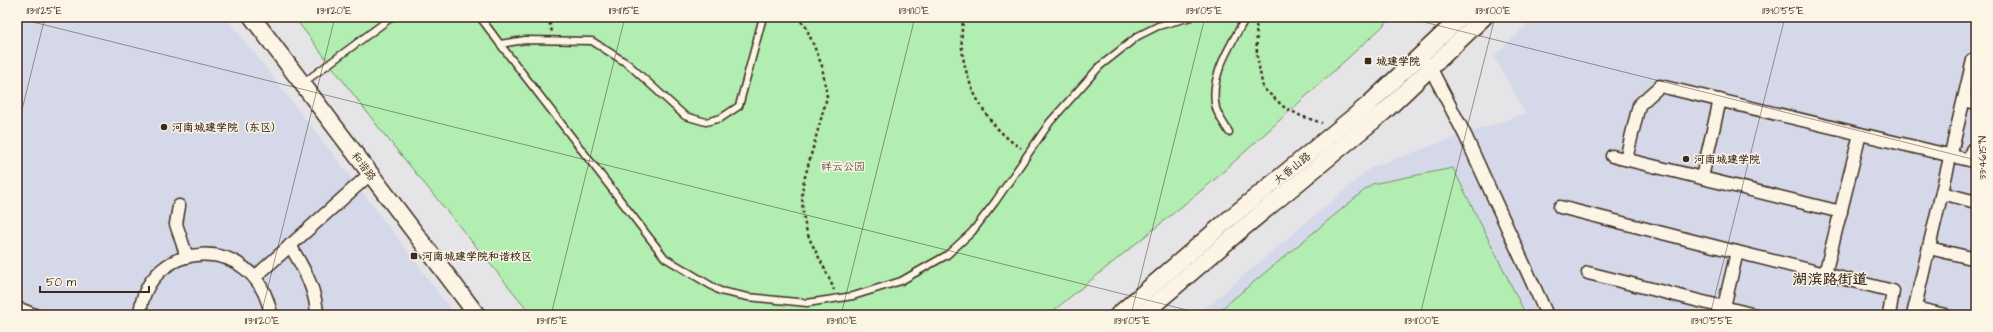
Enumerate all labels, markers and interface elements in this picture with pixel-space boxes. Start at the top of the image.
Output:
text: 113°11'25"E [26,4,62,18]
text: 113°11'20"E [317,4,351,18]
text: 113°11'15"E [609,4,639,18]
text: 113°11'10"E [899,4,929,18]
text: 113°11'05"E [1186,4,1222,18]
text: 113°11'00"E [1476,4,1511,18]
text: 113°10'55"E [1762,4,1804,18]
place label: 城建学院 [1376,54,1420,69]
marker: 城建学院 [1363,56,1373,66]
place label: 河南城建学院（东区） [172,120,282,135]
marker: 河南城建学院（东区） [159,122,169,132]
text: 33°46'15"N [1976,136,1990,180]
street label: 和谐路 [348,149,380,184]
street label: 大香山路 [1270,149,1314,188]
place label: 河南城建学院 [1694,152,1760,167]
marker: 河南城建学院 [1681,154,1691,164]
park label: 祥云公园 [821,159,865,174]
place label: 河南城建学院和谐校区 [422,249,532,264]
marker: 河南城建学院和谐校区 [409,251,419,261]
scale bar [40,268,149,294]
district label: 湖滨路街道 [1792,269,1868,290]
text: 50 m [46,274,77,291]
text: 113°11'20"E [245,314,279,328]
text: 113°11'15"E [537,314,567,328]
text: 113°11'10"E [827,314,857,328]
text: 113°11'05"E [1114,314,1150,328]
text: 113°11'00"E [1405,314,1440,328]
text: 113°10'55"E [1691,314,1733,328]

